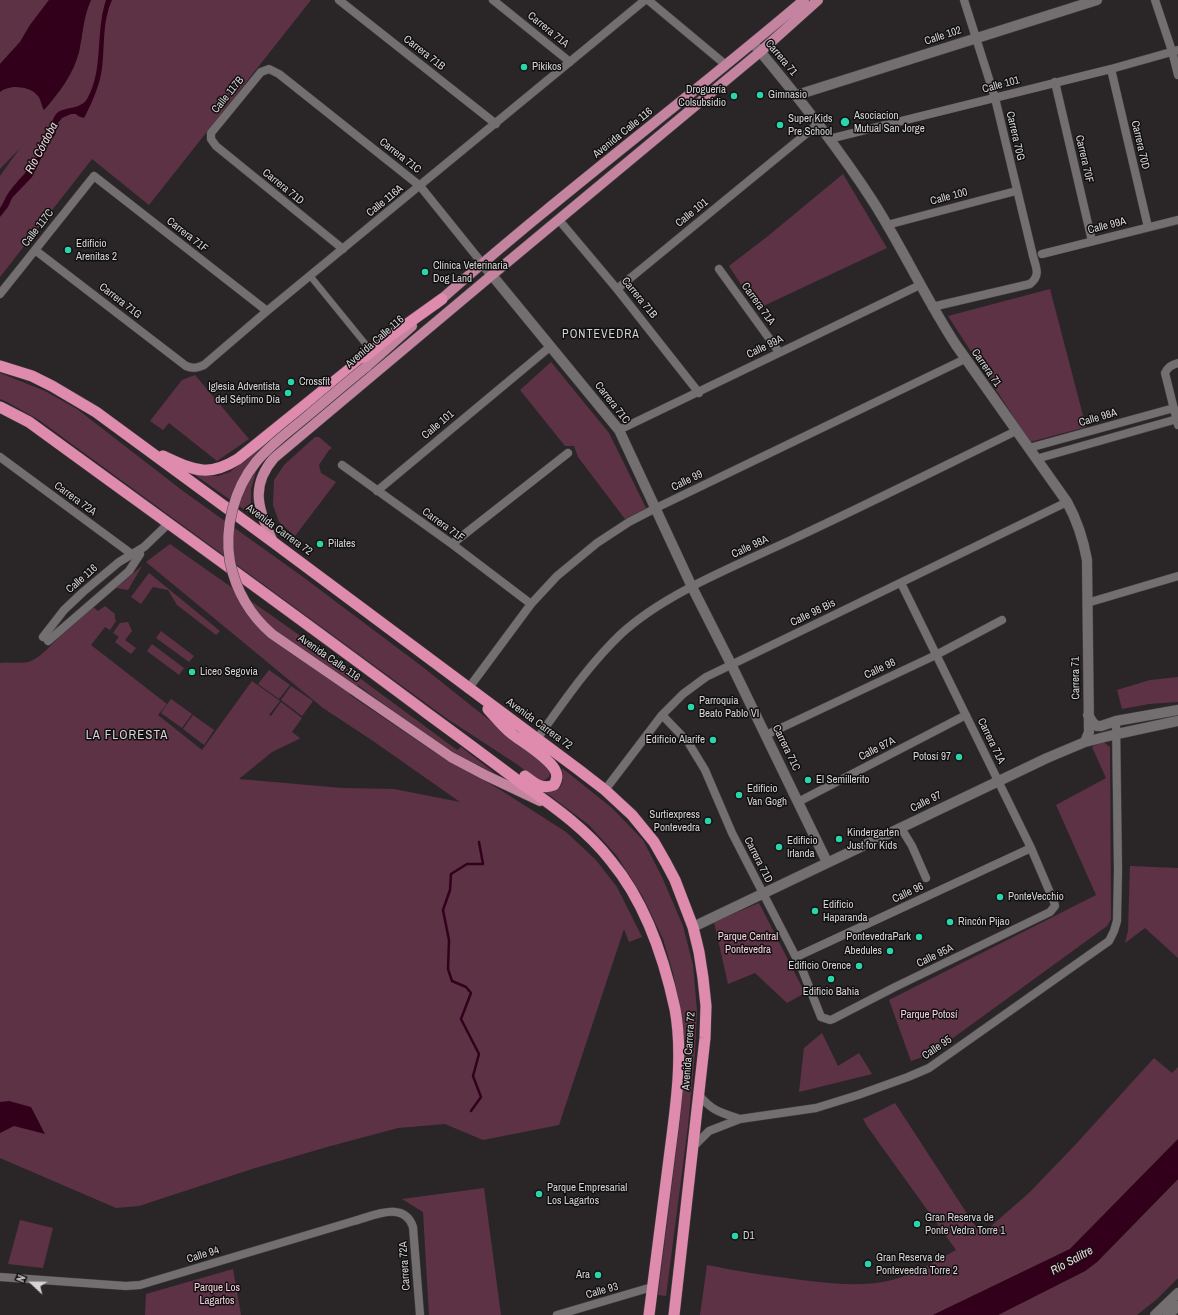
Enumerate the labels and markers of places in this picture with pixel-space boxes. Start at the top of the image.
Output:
place label: Pikikos [532,60,562,74]
marker: Pikikos [519,62,529,72]
place label: Droguería Colsubsidio [678,83,726,109]
place label: Gimnasio [768,88,807,102]
marker: Gimnasio [755,90,765,100]
marker: Droguería Colsubsidio [729,91,739,101]
place label: Asociacion Mutual San Jorge [854,109,925,135]
place label: Super Kids Pre School [788,112,833,138]
marker: Asociacion Mutual San Jorge [839,116,851,128]
marker: Super Kids Pre School [775,120,785,130]
place label: Edificio Arenitas 2 [76,237,117,263]
marker: Edificio Arenitas 2 [63,245,73,255]
place label: Clínica Veterinaria Dog Land [433,259,508,285]
marker: Clínica Veterinaria Dog Land [420,267,430,277]
place label: Crossfit [299,375,330,389]
marker: Crossfit [286,377,296,387]
place label: Iglesia Adventista del Séptimo Día [208,380,280,406]
marker: Iglesia Adventista del Séptimo Día [283,388,293,398]
place label: Pilates [328,537,356,551]
marker: Pilates [315,539,325,549]
place label: Liceo Segovia [200,665,258,679]
marker: Liceo Segovia [187,667,197,677]
place label: Parroquia Beato Pablo VI [699,694,759,720]
marker: Parroquia Beato Pablo VI [686,702,696,712]
place label: Edificio Alarife [646,733,705,747]
marker: Edificio Alarife [708,735,718,745]
place label: Potosí 97 [913,750,951,764]
marker: Potosí 97 [954,752,964,762]
place label: El Semillerito [816,773,870,787]
marker: El Semillerito [803,775,813,785]
place label: Edificio Van Gogh [747,782,787,808]
marker: Edificio Van Gogh [734,790,744,800]
place label: Surtiexpress Pontevedra [649,808,700,834]
marker: Surtiexpress Pontevedra [703,816,713,826]
place label: Kindergarten Just for Kids [847,826,899,852]
place label: Edificio Irlanda [787,834,818,860]
marker: Kindergarten Just for Kids [834,834,844,844]
marker: Edificio Irlanda [774,842,784,852]
place label: PonteVecchio [1008,890,1064,904]
marker: PonteVecchio [995,892,1005,902]
place label: Edificio Haparanda [823,898,868,924]
marker: Edificio Haparanda [810,906,820,916]
place label: Rincón Pijao [958,915,1010,929]
marker: Rincón Pijao [945,917,955,927]
place label: PontevedraPark [846,930,911,944]
marker: PontevedraPark [914,932,924,942]
place label: Abedules [844,944,882,958]
marker: Abedules [885,946,895,956]
place label: Edificio Orence [788,959,851,973]
marker: Edificio Orence [854,961,864,971]
marker: Edificio Bahia [826,974,836,984]
place label: Edificio Bahia [803,985,859,999]
place label: Parque Empresarial Los Lagartos [547,1181,627,1207]
marker: Parque Empresarial Los Lagartos [534,1189,544,1199]
place label: Gran Reserva de Ponte Vedra Torre 1 [925,1211,1005,1237]
marker: Gran Reserva de Ponte Vedra Torre 1 [912,1219,922,1229]
place label: D1 [743,1229,755,1243]
marker: D1 [730,1231,740,1241]
place label: Gran Reserva de Ponteveedra Torre 2 [876,1251,958,1277]
marker: Gran Reserva de Ponteveedra Torre 2 [863,1259,873,1269]
place label: Ara [576,1268,590,1282]
marker: Ara [593,1270,603,1280]

